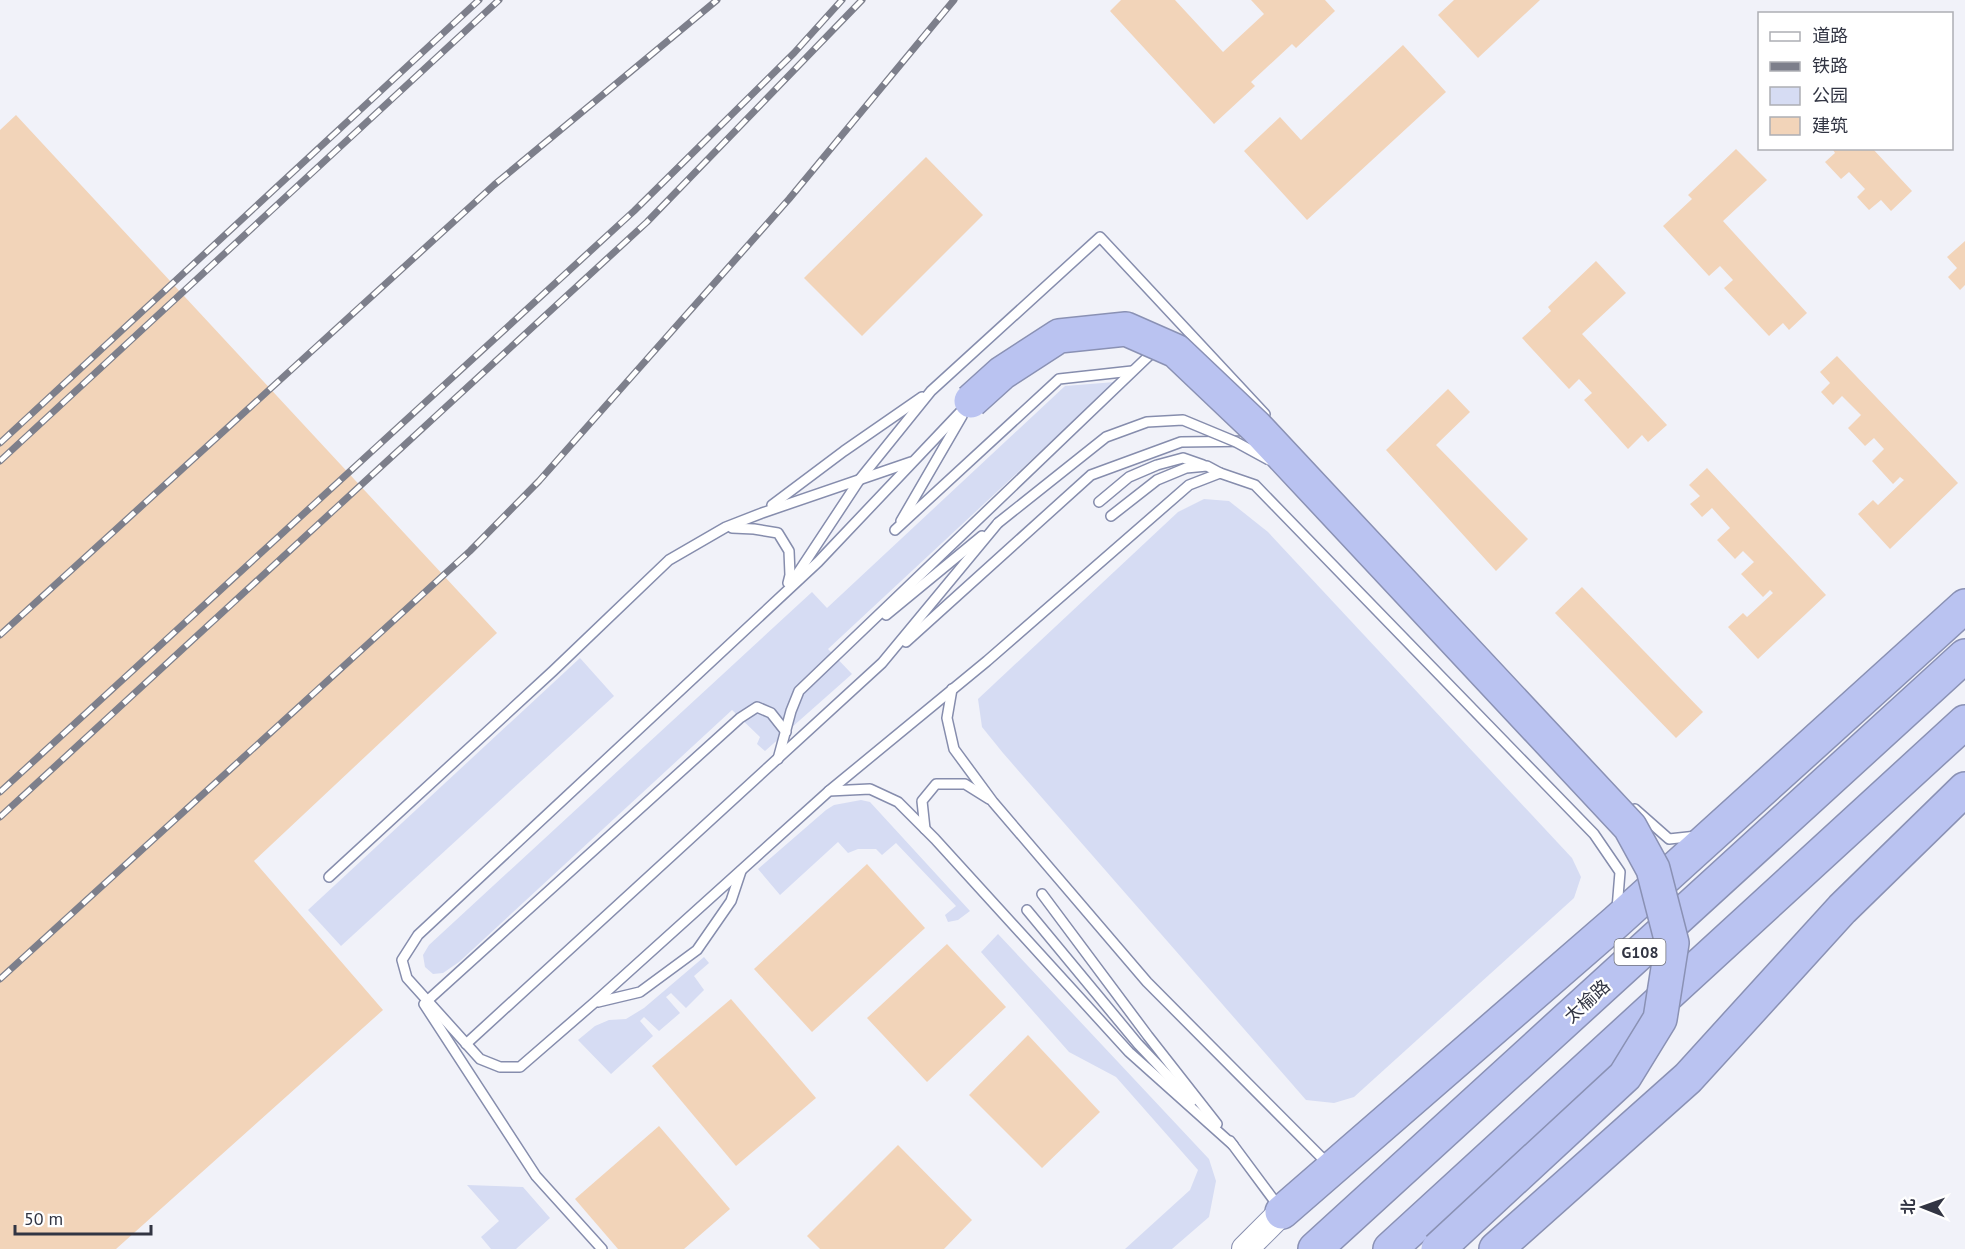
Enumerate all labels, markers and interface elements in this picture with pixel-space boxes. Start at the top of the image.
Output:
legend [1758,12,1953,150]
text: 道路 [1812,24,1848,47]
text: 铁路 [1812,54,1848,77]
text: 公园 [1812,84,1848,107]
text: 建筑 [1812,114,1848,137]
road number: G108 [1614,939,1666,965]
street label: 太榆路 [1559,974,1615,1028]
north arrow [1893,1177,1953,1237]
scale bar [15,1198,152,1236]
text: 北 [1898,1199,1918,1215]
text: 50 m [24,1207,63,1230]

